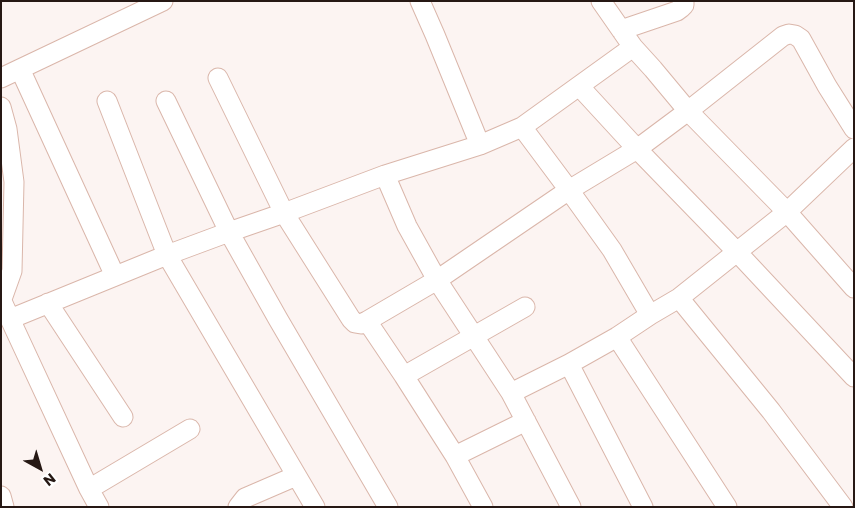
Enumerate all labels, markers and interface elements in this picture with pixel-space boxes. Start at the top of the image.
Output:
north arrow [15,443,65,493]
text: N [39,469,60,491]

